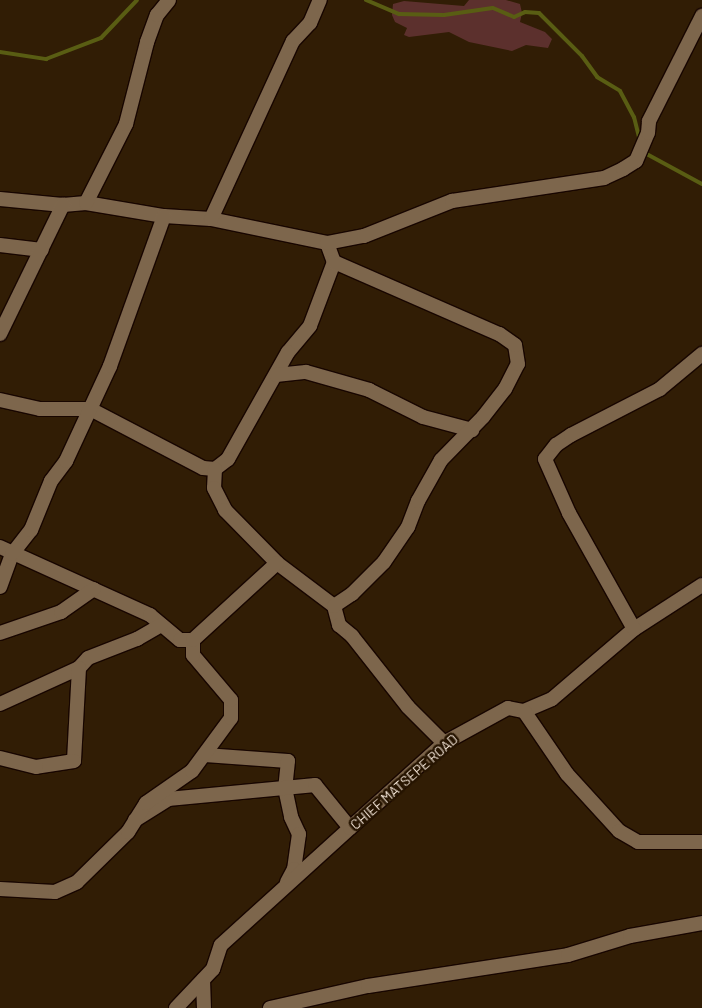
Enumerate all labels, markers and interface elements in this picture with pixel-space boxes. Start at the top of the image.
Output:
street label: CHIEF MATSEPE ROAD [347,731,461,833]

